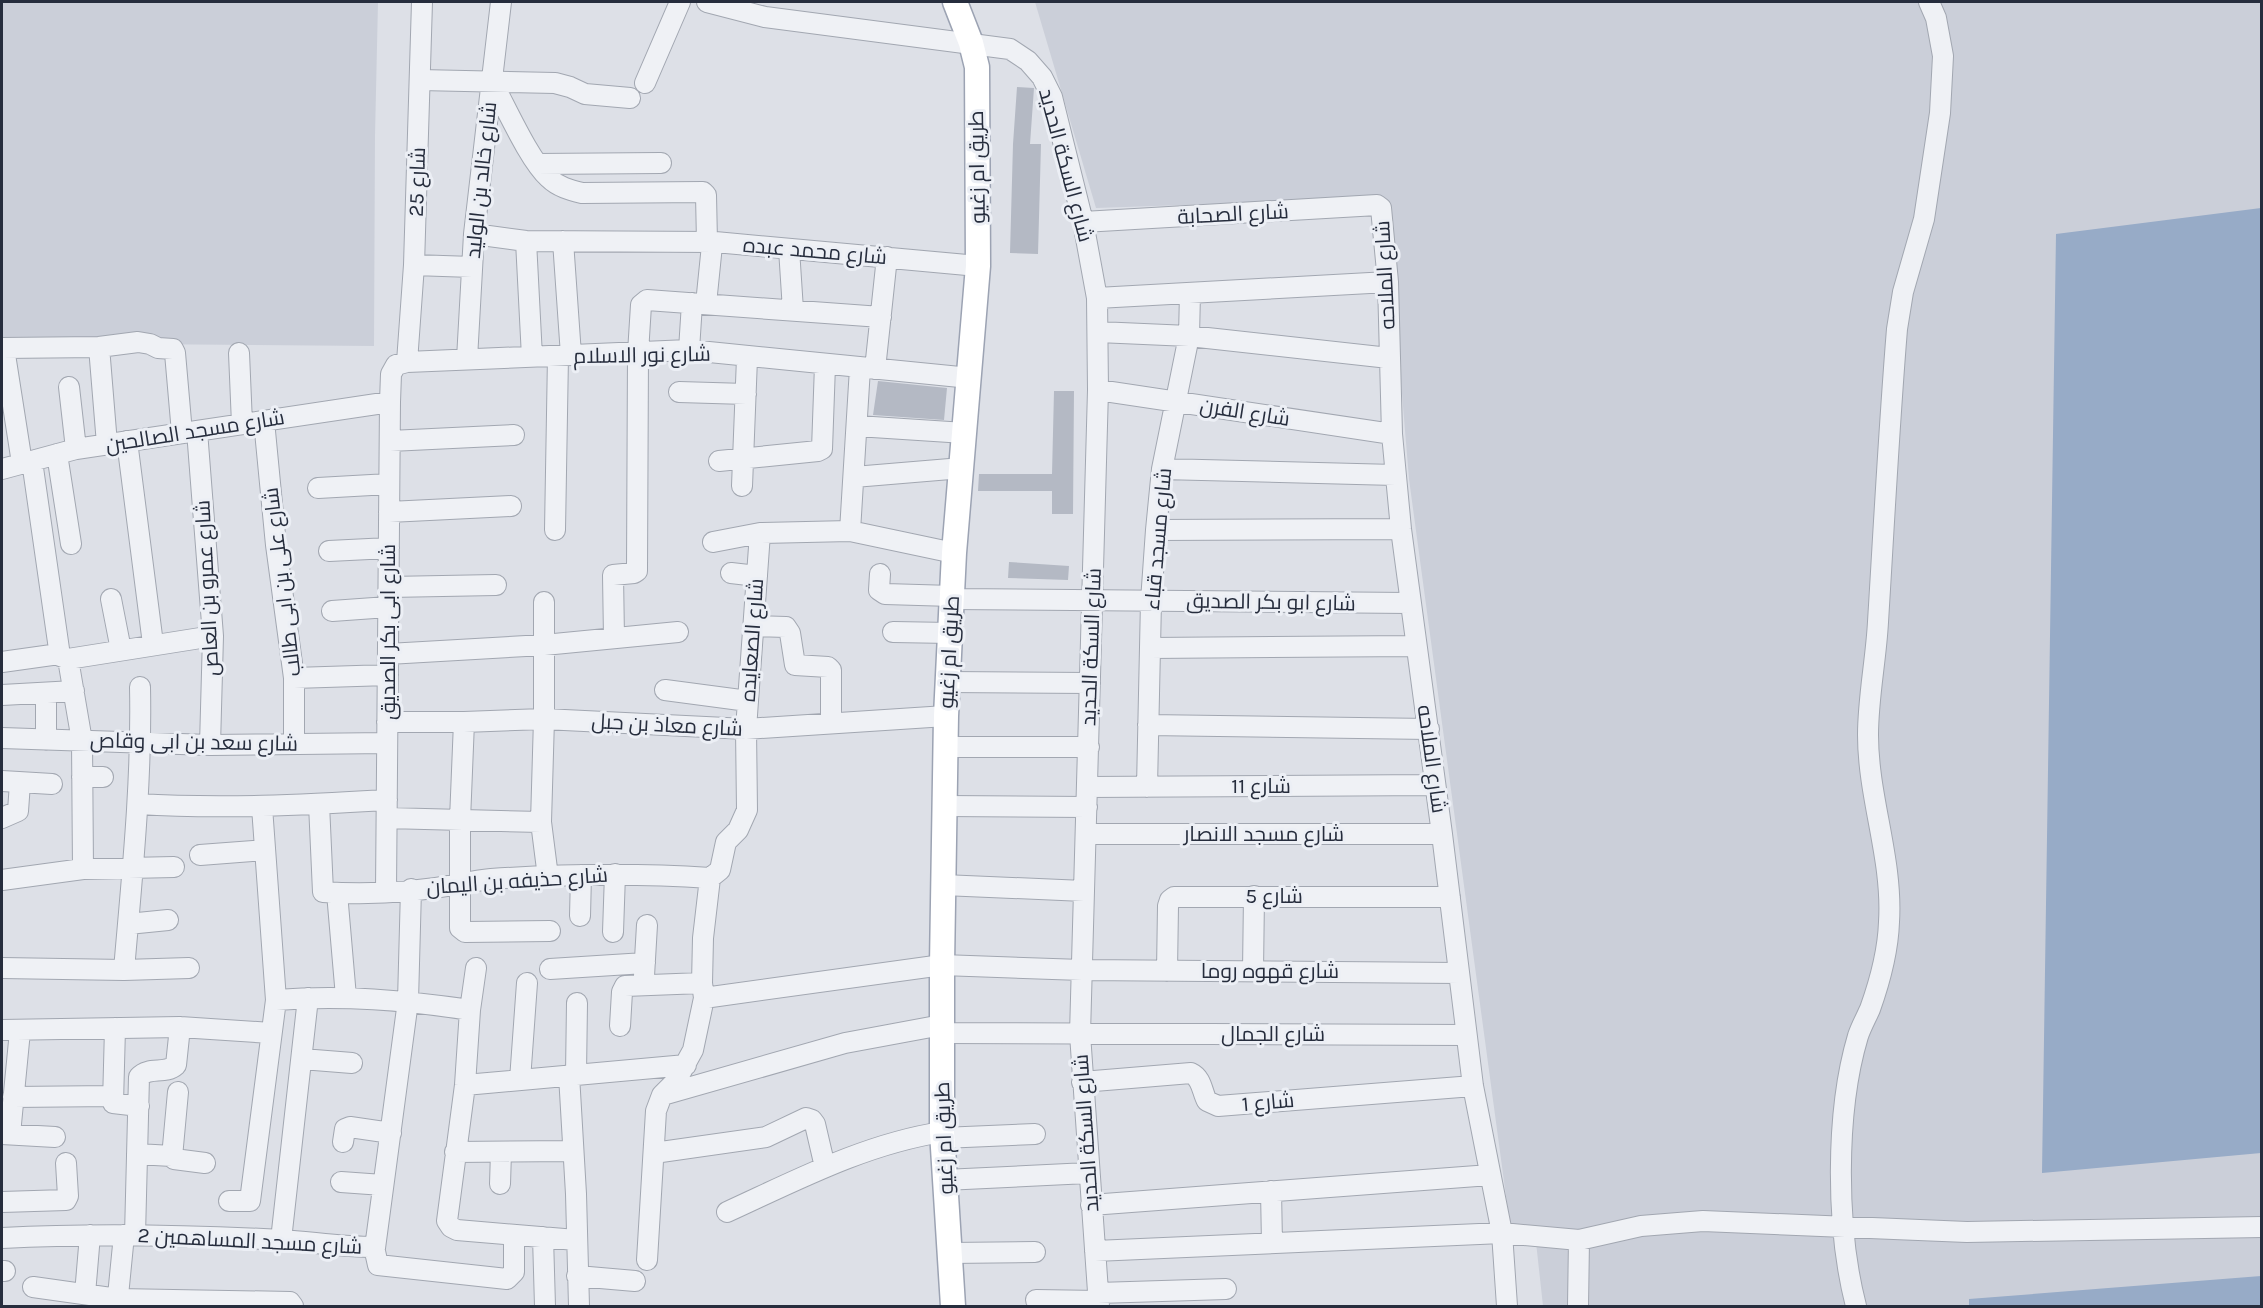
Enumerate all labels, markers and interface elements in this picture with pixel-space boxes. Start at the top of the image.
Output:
street label: شارع السكة الحديد [1032,85,1098,245]
street label: شارع خالد بن الوليد [461,100,503,260]
street label: طريق ام زغيو [964,110,992,224]
street label: شارع 25 [404,147,432,217]
street label: شارع الصحابة [1177,199,1289,231]
street label: شارع الملاحه [1370,220,1402,330]
street label: شارع محمد عبده [742,233,888,271]
street label: شارع نور الاسلام [573,342,711,370]
street label: شارع الفرن [1198,393,1292,433]
street label: شارع مسجد الصالحين [104,405,287,459]
street label: شارع مسجد قباء [1140,467,1178,611]
street label: شارع على بن ابى طالب [259,486,307,678]
street label: شارع عمرو بن العاص [190,499,226,677]
street label: شارع ابى بكر الصديق [376,544,402,720]
street label: شارع السكة الحديد [1076,567,1108,727]
street label: شارع الصعايده [736,577,770,703]
street label: شارع ابو بكر الصديق [1186,589,1356,617]
street label: طريق ام زغيو [934,595,966,709]
street label: شارع الملاحه [1411,703,1451,815]
street label: شارع معاذ بن جبل [591,709,743,743]
street label: شارع سعد بن ابى وقاص [90,728,298,758]
street label: شارع 11 [1231,774,1291,800]
street label: شارع مسجد الانصار [1183,822,1344,848]
street label: شارع حذيفه بن اليمان [425,863,609,901]
street label: شارع 5 [1245,884,1303,910]
street label: شارع قهوه روما [1201,959,1339,985]
street label: شارع الجمال [1221,1022,1325,1048]
street label: شارع السكة الحديد [1069,1053,1105,1213]
street label: طريق ام زغيو [930,1081,960,1195]
street label: شارع 1 [1241,1088,1295,1118]
street label: شارع مسجد المساهمين 2 [137,1223,363,1261]

